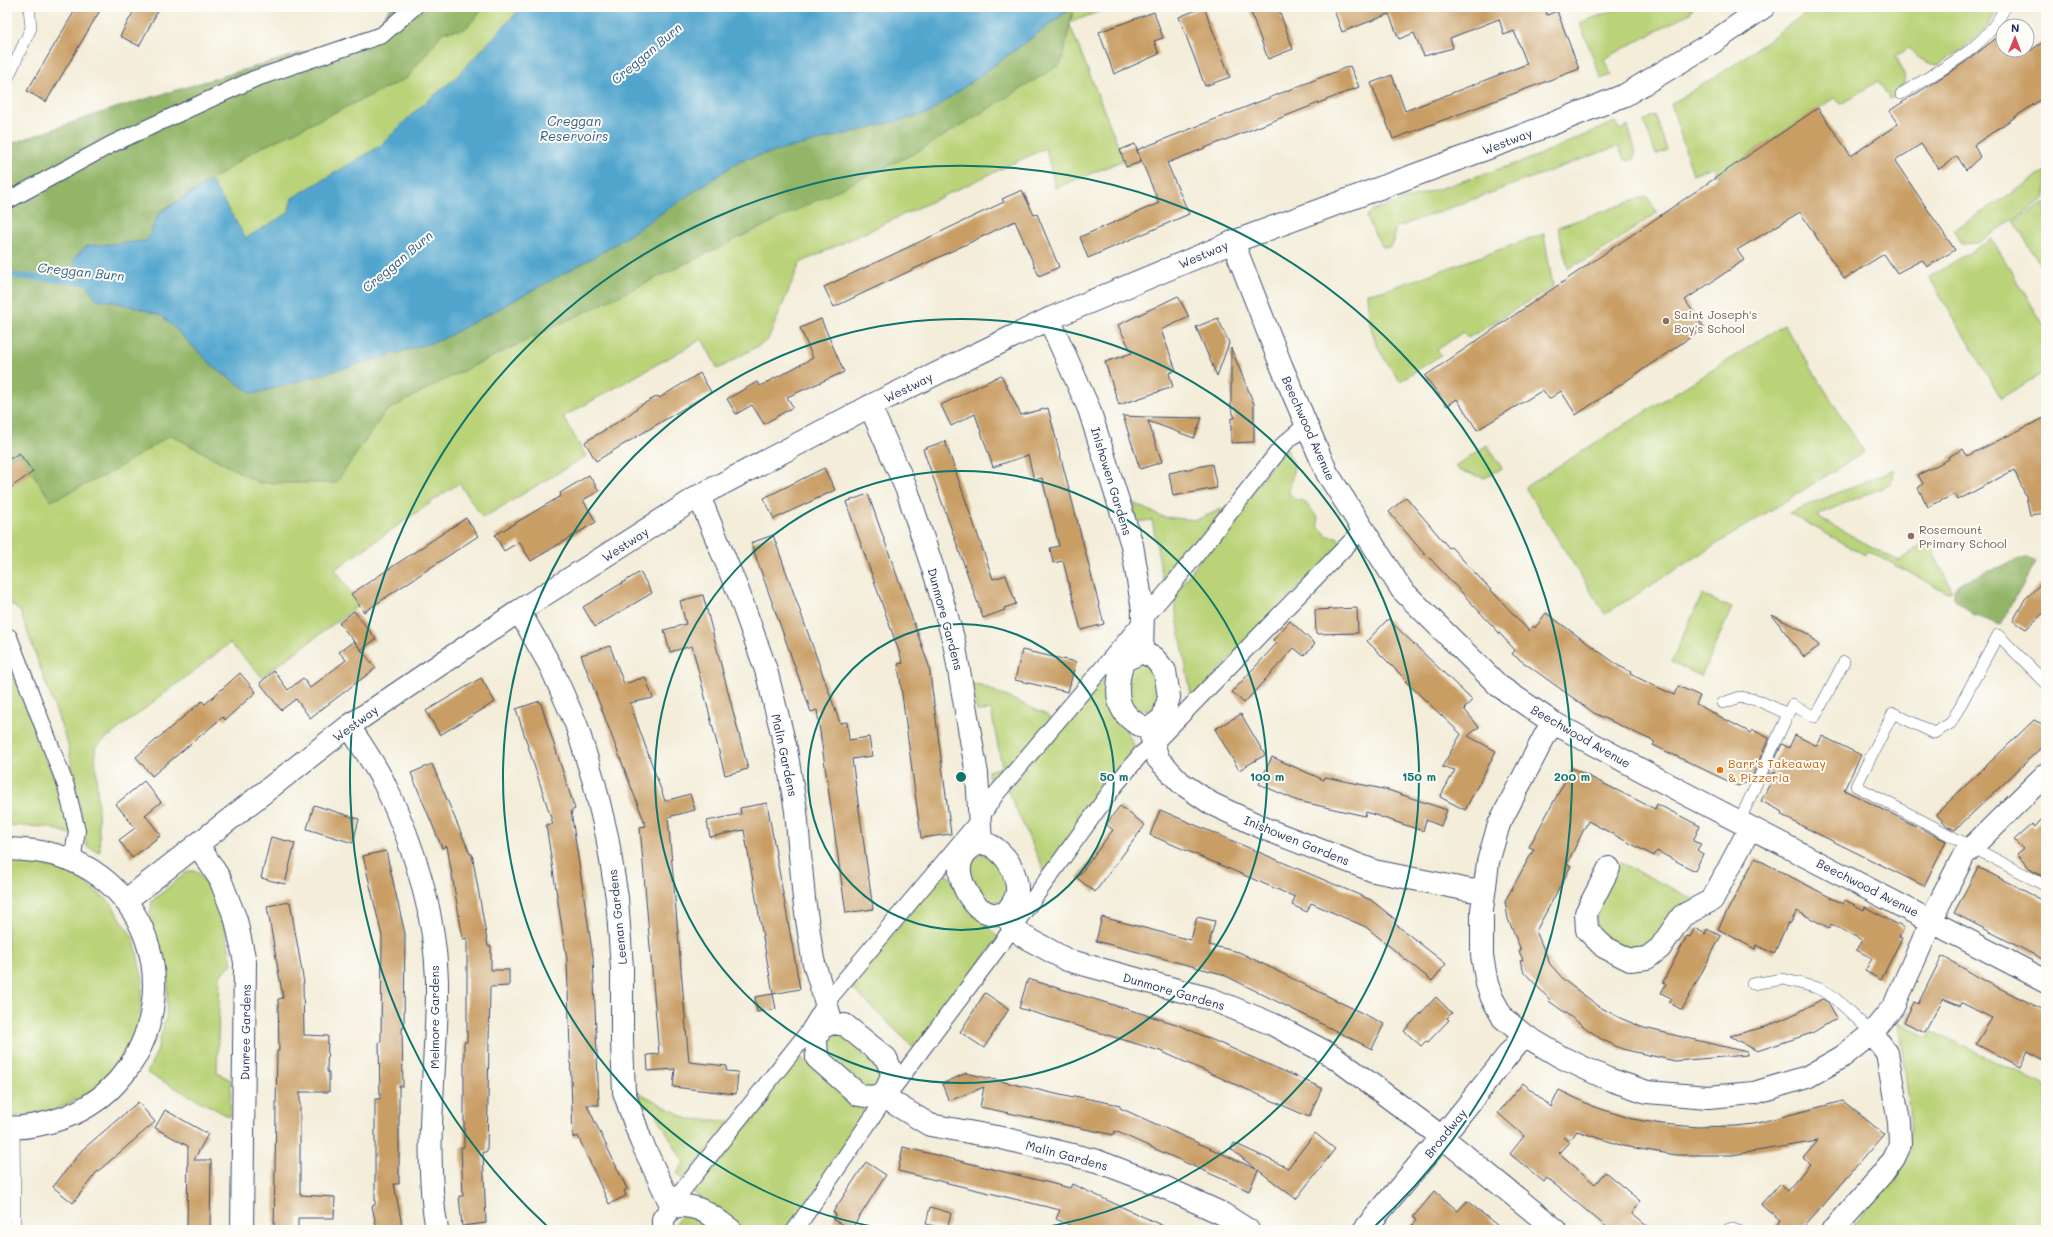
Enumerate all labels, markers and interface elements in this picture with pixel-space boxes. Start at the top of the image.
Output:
water label: Creggan Burn [607,18,685,88]
north arrow [1995,18,2035,58]
text: N [2011,20,2019,35]
water label: Creggan Reservoirs [540,112,608,144]
street label: Westway [1480,124,1534,158]
water label: Creggan Burn [358,226,436,296]
street label: Westway [1176,236,1230,272]
water label: Creggan Burn [37,258,125,284]
place label: Saint Joseph's Boy's School [1674,306,1757,336]
marker: Saint Joseph's Boy's School [1661,316,1671,326]
street label: Westway [881,368,935,406]
street label: Beechwood Avenue [1279,373,1339,483]
street label: Inishowen Gardens [1088,425,1136,537]
place label: Rosemount Primary School [1919,521,2007,551]
street label: Westway [599,523,651,565]
marker: Rosemount Primary School [1906,531,1916,541]
street label: Dunmore Gardens [925,566,967,672]
street label: Westway [329,701,381,745]
street label: Beechwood Avenue [1528,701,1634,771]
street label: Malin Gardens [768,712,802,798]
place label: Barr's Takeaway & Pizzeria [1728,755,1826,785]
marker: Barr's Takeaway & Pizzeria [1715,765,1725,775]
text: 50 m [1100,768,1128,784]
text: 100 m [1250,768,1284,784]
text: 150 m [1402,768,1436,784]
text: 200 m [1554,768,1590,784]
centre of rings [954,770,968,784]
street label: Inishowen Gardens [1242,812,1352,869]
street label: Beechwood Avenue [1814,854,1922,920]
street label: Leenan Gardens [604,868,630,965]
street label: Melmore Gardens [426,965,442,1069]
street label: Dunmore Gardens [1121,969,1227,1013]
street label: Dunree Gardens [236,984,254,1080]
street label: Broadway [1420,1105,1470,1161]
street label: Malin Gardens [1024,1136,1110,1174]

